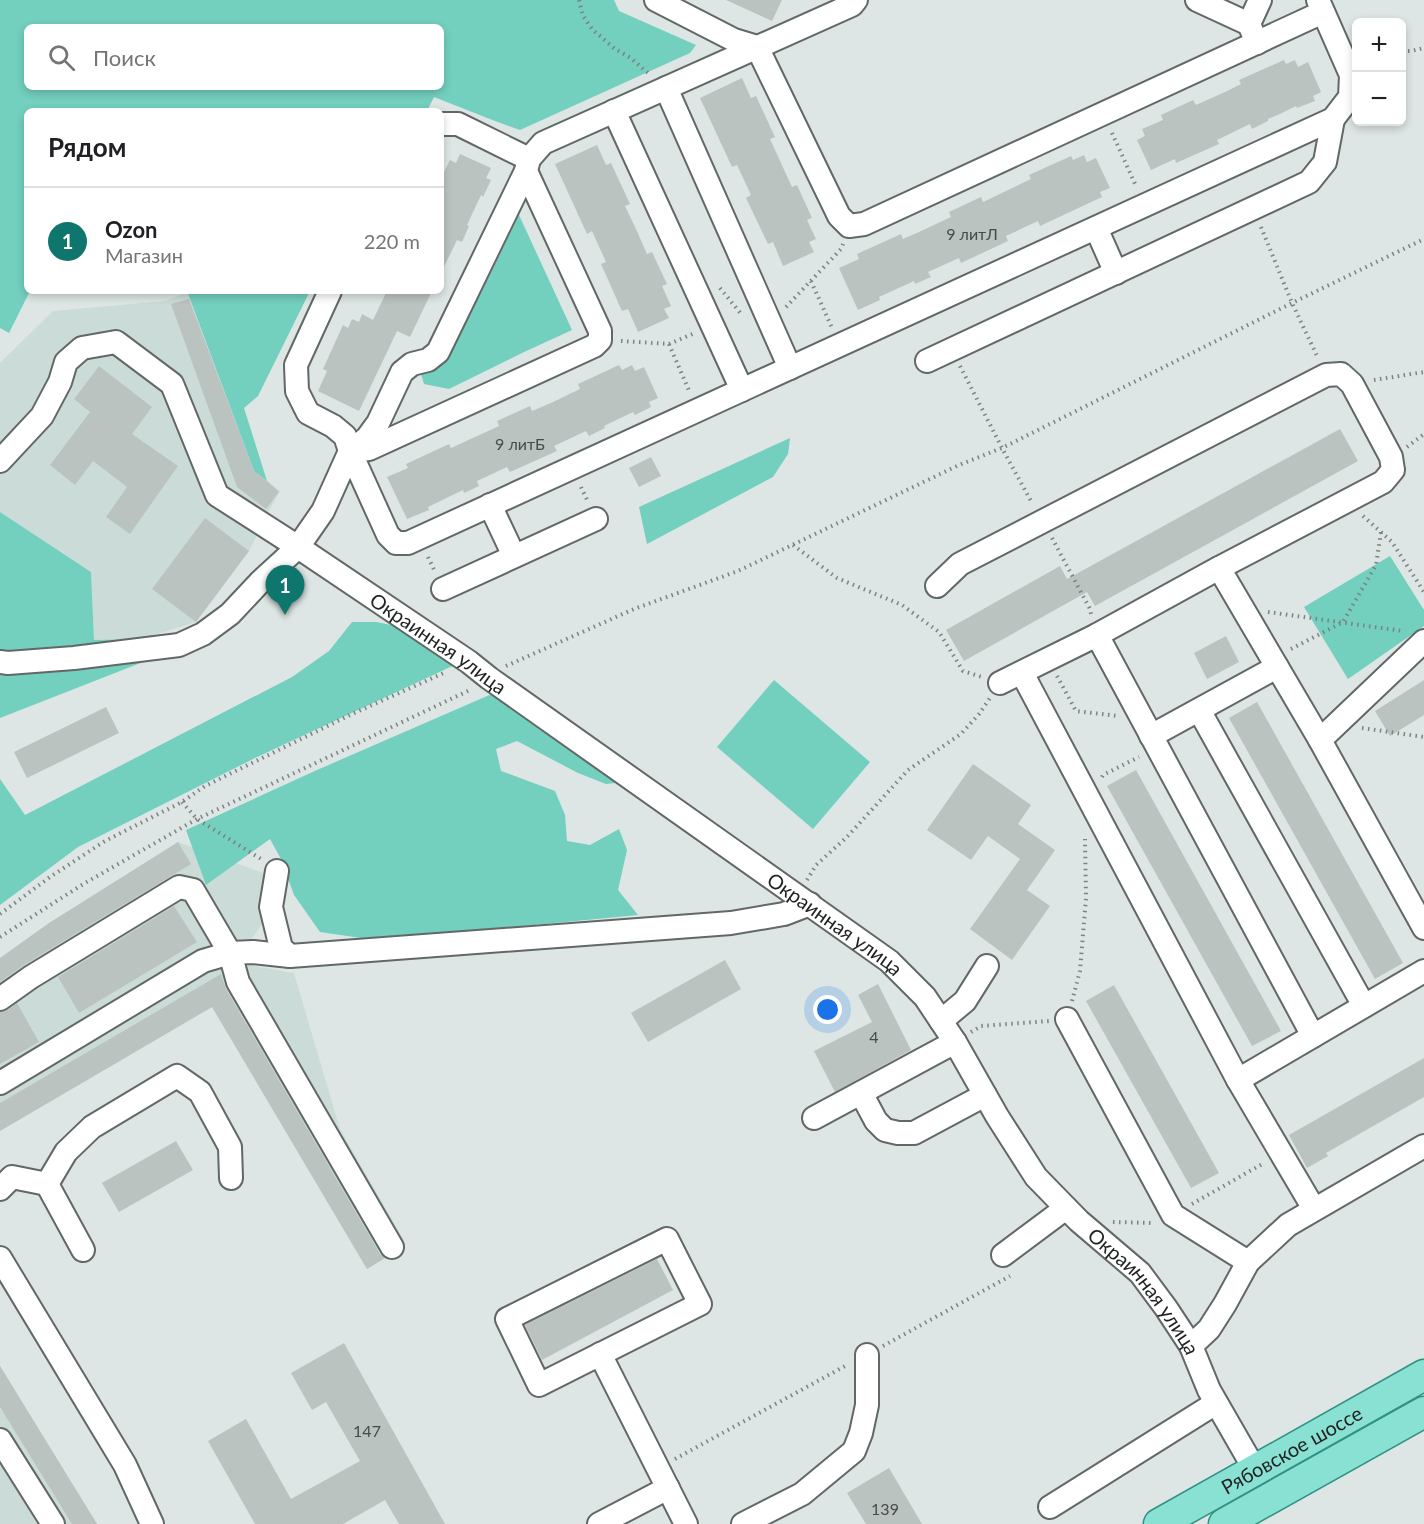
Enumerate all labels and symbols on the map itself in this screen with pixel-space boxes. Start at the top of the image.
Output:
house number: 9 литЛ [946,224,998,243]
house number: 9 литБ [495,434,545,453]
pin: 1 [266,566,304,615]
street label: Окраинная улица [366,587,512,699]
street label: Окраинная улица [763,867,908,980]
your location [813,995,842,1024]
house number: 4 [869,1027,879,1046]
street label: Окраинная улица [1083,1222,1205,1358]
street label: Рябовское шоссе [1217,1400,1366,1499]
house number: 147 [353,1421,381,1440]
house number: 139 [871,1499,899,1518]

